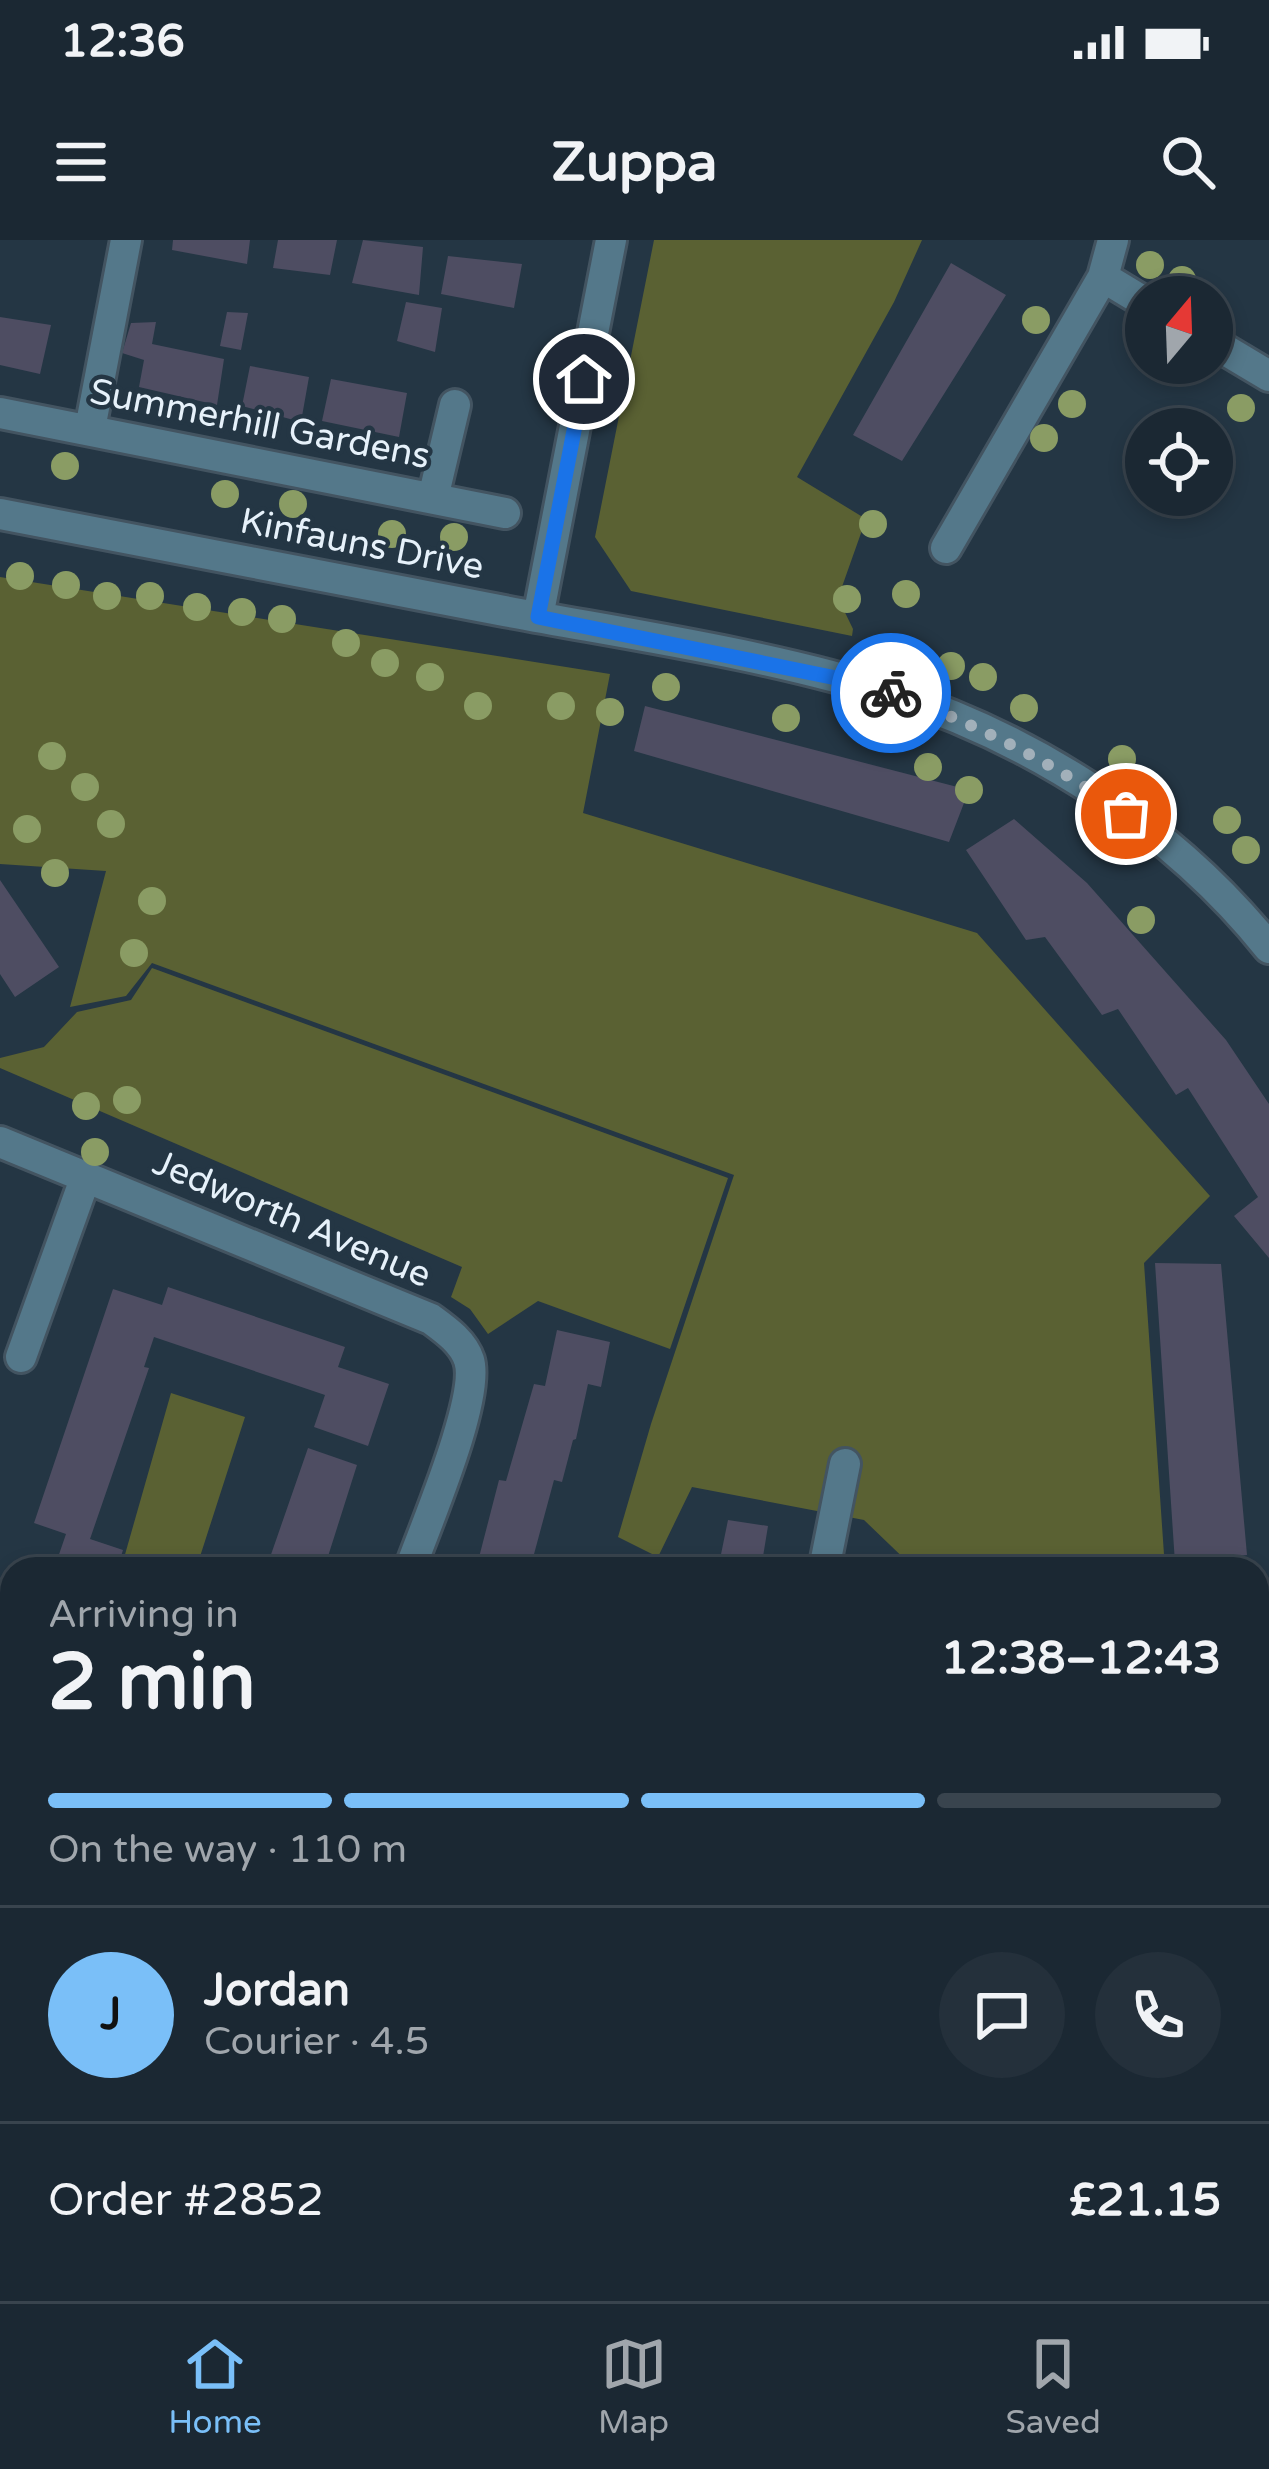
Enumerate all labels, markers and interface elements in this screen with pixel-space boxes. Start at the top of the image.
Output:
text: 12:36 [60,15,185,69]
icon: menu [48,129,114,195]
icon: search [1155,129,1221,195]
text: Zuppa [552,130,717,195]
north arrow [1125,276,1233,384]
map controls [1125,276,1233,516]
pin [533,328,635,430]
icon: home [551,346,617,412]
street label: Summerhill Gardens [86,370,434,478]
button: locate [1125,408,1233,516]
street label: Kinfauns Drive [237,499,487,589]
courier [831,633,951,753]
icon: bike [858,660,924,726]
pin [1075,763,1177,865]
icon: bag [1093,781,1159,847]
street label: Jedworth Avenue [147,1141,437,1297]
text: Arriving in [48,1591,239,1638]
text: 12:38–12:43 [941,1632,1221,1686]
text: 2 min [48,1636,256,1730]
text: On the way · 110 m [48,1826,407,1873]
button: chat [939,1952,1065,2078]
button: phone [1095,1952,1221,2078]
text: Jordan [204,1964,350,2018]
text: J [101,1988,121,2042]
text: Courier · 4.5 [204,2018,429,2065]
text: Order #2852 [48,2174,324,2228]
text: £21.15 [1069,2174,1221,2228]
tab: Home [168,2331,262,2442]
tab: Map [598,2331,669,2442]
tab: Saved [1005,2331,1101,2442]

